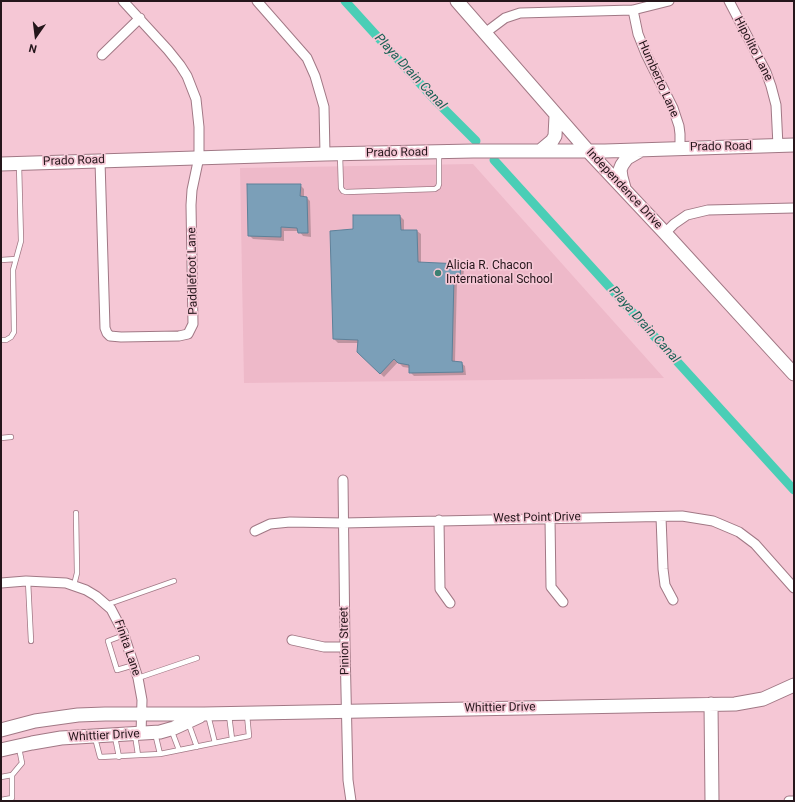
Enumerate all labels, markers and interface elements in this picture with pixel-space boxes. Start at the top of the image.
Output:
street label: Hipolito Lane [731,14,775,84]
north arrow [16,16,56,56]
water label: Playa Drain Canal [371,31,449,113]
street label: Humberto Lane [635,38,681,120]
text: N [28,41,38,55]
street label: Prado Road [690,139,752,155]
street label: Prado Road [366,145,428,161]
street label: Independence Drive [583,146,665,232]
street label: Prado Road [43,153,105,169]
street label: Paddlefoot Lane [185,227,201,315]
place label: Alicia R. Chacon International School [446,259,553,287]
marker: Alicia R. Chacon International School [433,268,443,278]
water label: Playa Drain Canal [605,283,683,367]
street label: West Point Drive [493,510,581,526]
street label: Pinion Street [337,607,353,675]
street label: Finita Lane [111,618,143,678]
street label: Whittier Drive [464,700,536,716]
street label: Whittier Drive [68,727,140,745]

